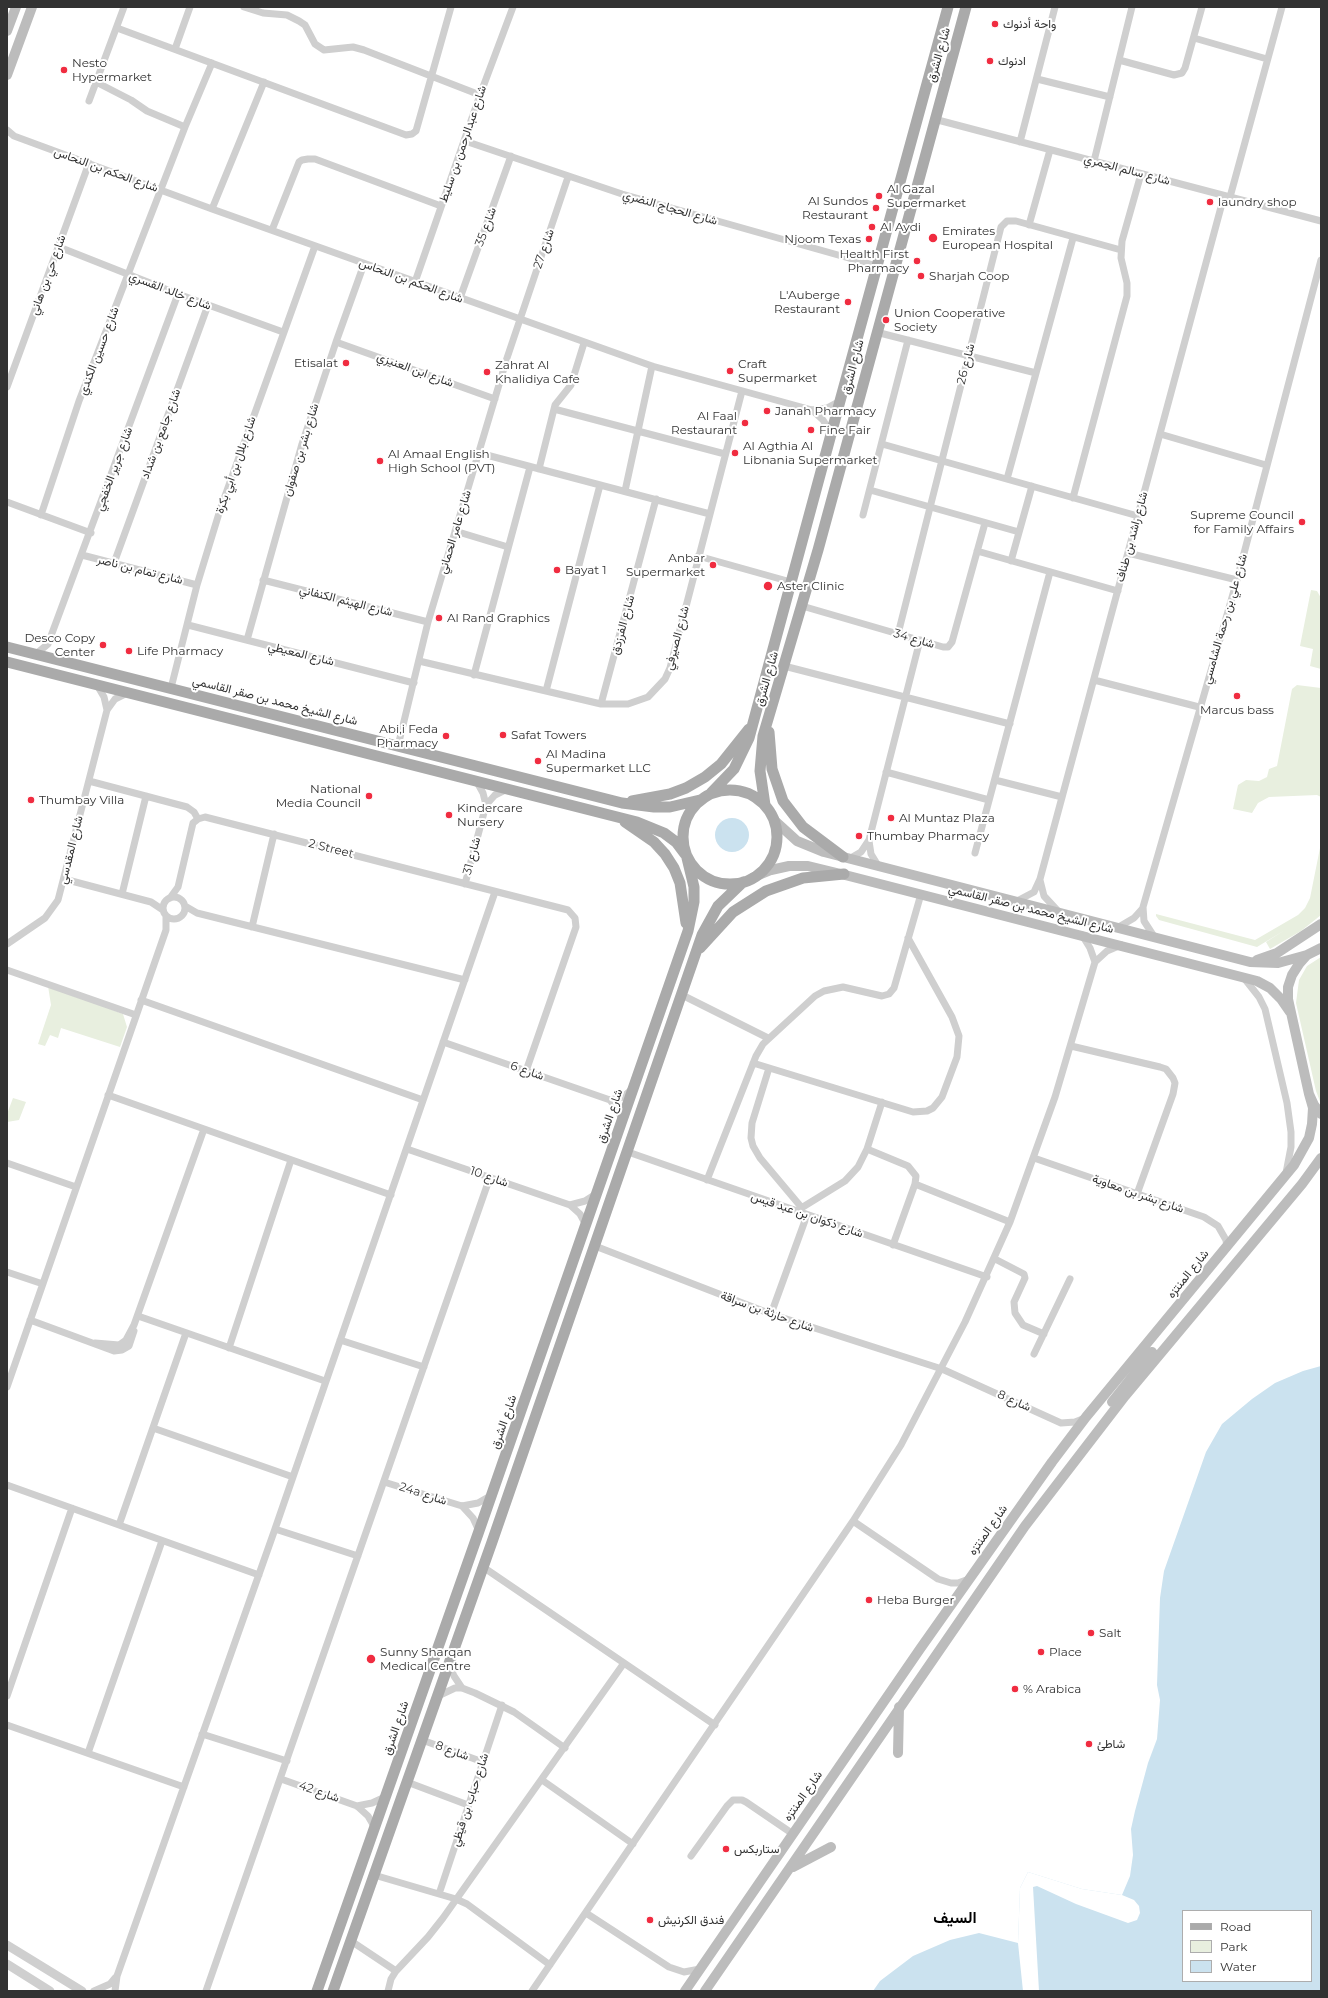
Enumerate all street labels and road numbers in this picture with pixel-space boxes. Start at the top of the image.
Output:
street label: شارع الشرق [924,26,954,84]
street label: شارع عبدالرحمن بن سليط [436,84,490,204]
street label: شارع الحكم بن النحاس [52,144,160,196]
street label: شارع سالم الجمري [1082,152,1172,188]
street label: شارع الحجاج النضري [621,188,719,228]
street label: شارع 35 [472,205,500,249]
street label: شارع 27 [530,227,558,271]
street label: شارع حي بن هاني [27,233,69,317]
street label: شارع الحكم بن النحاس [357,255,465,307]
street label: شارع خالد القسري [127,269,213,313]
street label: شارع حسين الكندي [76,305,122,397]
street label: شارع الشرق [839,338,867,396]
street label: شارع 26 [954,342,978,386]
street label: شارع ابن العنيزي [375,349,455,391]
street label: شارع جامع بن شداد [138,387,184,481]
street label: شارع بشر بن صفوان [280,402,322,498]
street label: شارع بلال بن أبي بكرة [213,415,259,515]
street label: شارع جرير الخفجي [92,425,136,513]
street label: شارع عامر الحماني [435,489,475,575]
street label: شارع راشد بن طناف [1113,490,1151,584]
street label: شارع تمام بن ناصر [96,552,184,588]
street label: شارع علي بن رحمة الشامسي [1199,552,1251,686]
street label: شارع الهيثم الكنفاني [298,582,394,620]
street label: شارع الفرزدق [608,594,638,656]
street label: شارع الصيرفي [662,604,692,672]
street label: شارع 34 [892,626,936,652]
street label: شارع المعيطي [267,639,335,669]
street label: شارع الشرق [752,650,782,708]
street label: شارع الشيخ محمد بن صقر القاسمي [191,673,359,729]
street label: شارع المقدسي [56,814,86,886]
street label: 2 Street [307,836,355,862]
street label: شارع 31 [460,836,484,876]
street label: شارع الشيخ محمد بن صقر القاسمي [947,881,1115,937]
street label: شارع 6 [508,1059,546,1083]
street label: شارع الشرق [594,1087,626,1145]
street label: شارع 10 [468,1164,510,1190]
street label: شارع بشر بن معاوية [1090,1172,1186,1216]
street label: شارع ذكوان بن عبد قيس [749,1189,865,1241]
street label: شارع المنتزه [1164,1247,1212,1301]
street label: شارع حارثة بن سراقة [718,1288,816,1336]
street label: شارع 8 [995,1387,1033,1415]
street label: شارع الشرق [488,1393,520,1451]
street label: 24a شارع [397,1480,449,1508]
street label: شارع المنتزه [965,1502,1011,1558]
street label: شارع الشرق [380,1699,412,1757]
street label: شارع 8 [433,1738,471,1764]
street label: شارع حباب بن قيظي [448,1751,492,1849]
street label: شارع المنتزه [780,1768,826,1824]
street label: شارع 42 [297,1778,341,1806]

